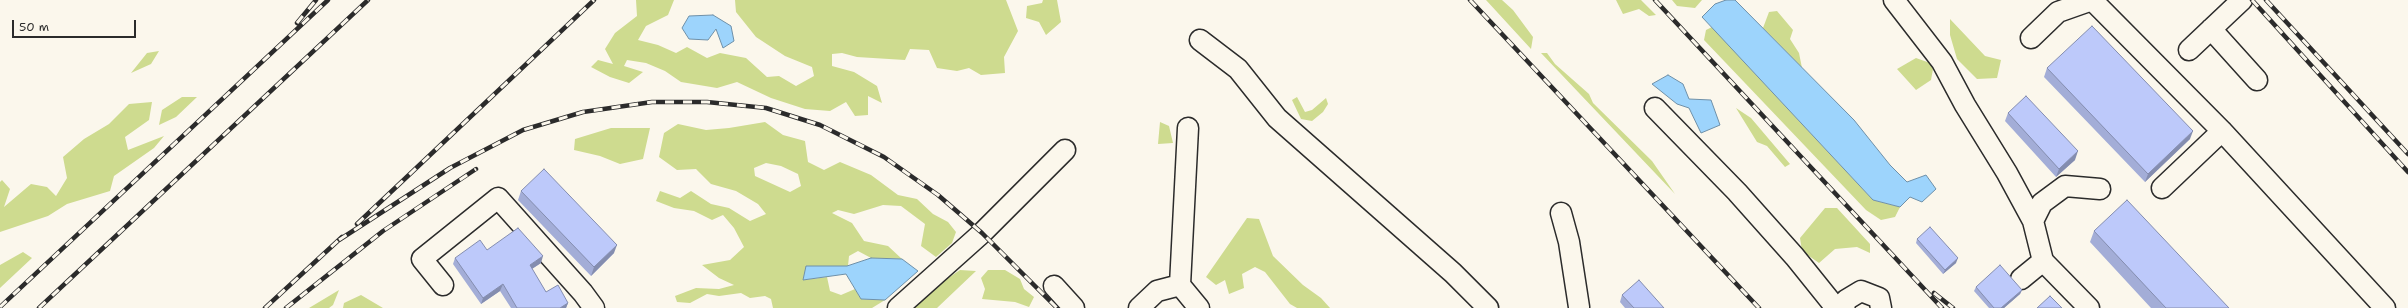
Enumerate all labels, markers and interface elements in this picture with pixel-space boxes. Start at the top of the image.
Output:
scale bar [14,12,138,38]
text: 50 m [19,19,49,35]

